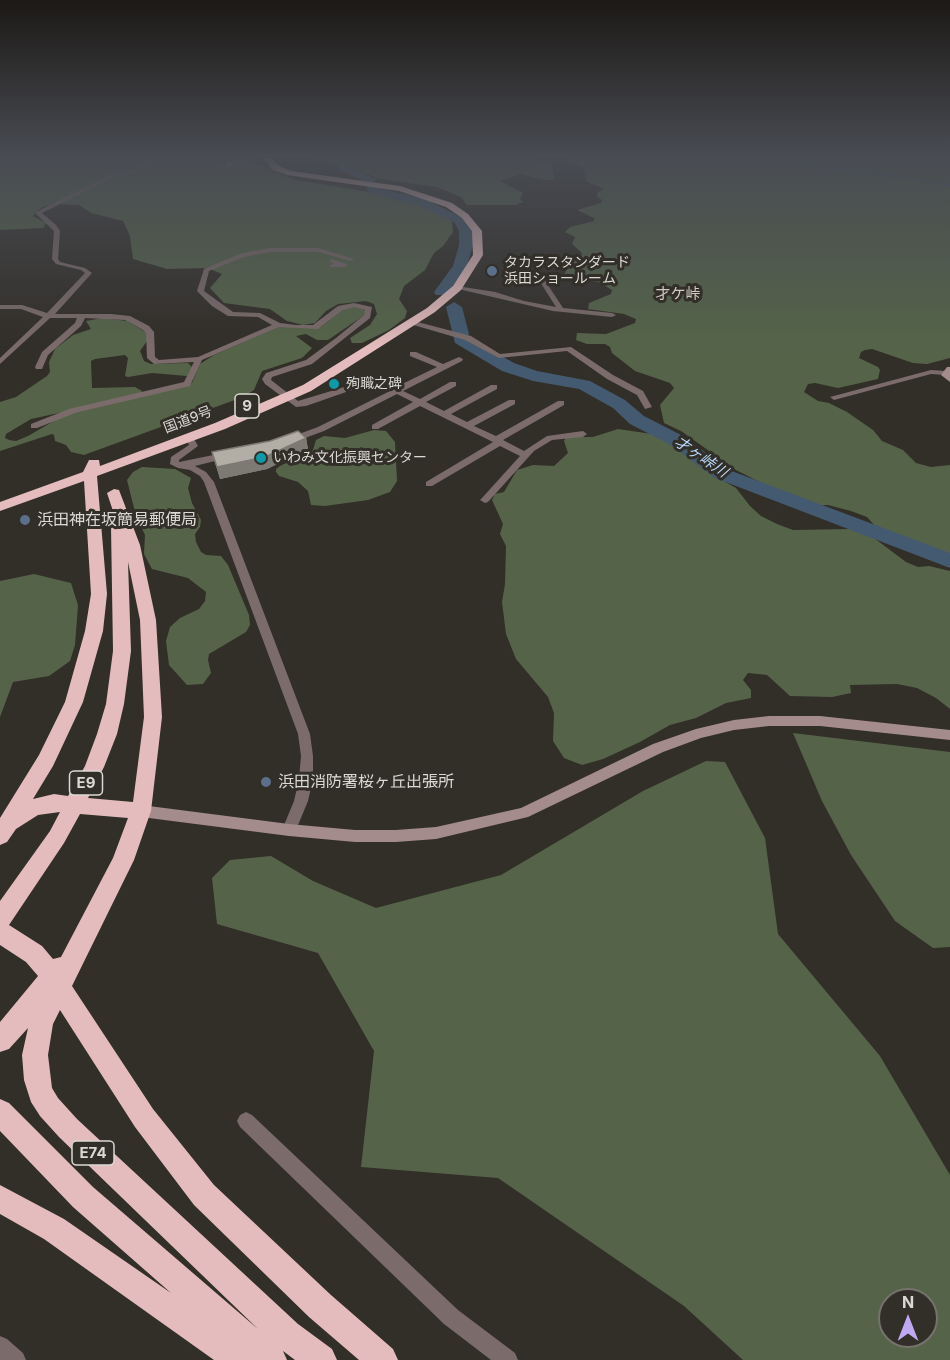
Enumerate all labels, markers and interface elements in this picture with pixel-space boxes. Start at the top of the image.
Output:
place label: タカラスタンダード 浜田ショールーム [504,255,630,288]
marker: タカラスタンダード 浜田ショールーム [485,264,499,278]
district label: 才ケ峠 [656,285,700,303]
place label: 殉職之碑 [346,376,402,392]
marker: 殉職之碑 [327,377,341,391]
road number: 9 [235,394,259,418]
street label: 国道9号 [161,403,215,437]
water label: 才ヶ峠川 [671,433,731,481]
place label: いわみ文化振興センター [273,450,427,466]
marker: いわみ文化振興センター [254,451,268,465]
place label: 浜田神在坂簡易郵便局 [37,510,197,530]
marker: 浜田神在坂簡易郵便局 [18,513,32,527]
road number: E9 [70,771,103,795]
place label: 浜田消防署桜ヶ丘出張所 [278,772,454,792]
marker: 浜田消防署桜ヶ丘出張所 [259,775,273,789]
road number: E74 [72,1141,114,1165]
north arrow [878,1288,938,1348]
text: N [902,1292,914,1312]

